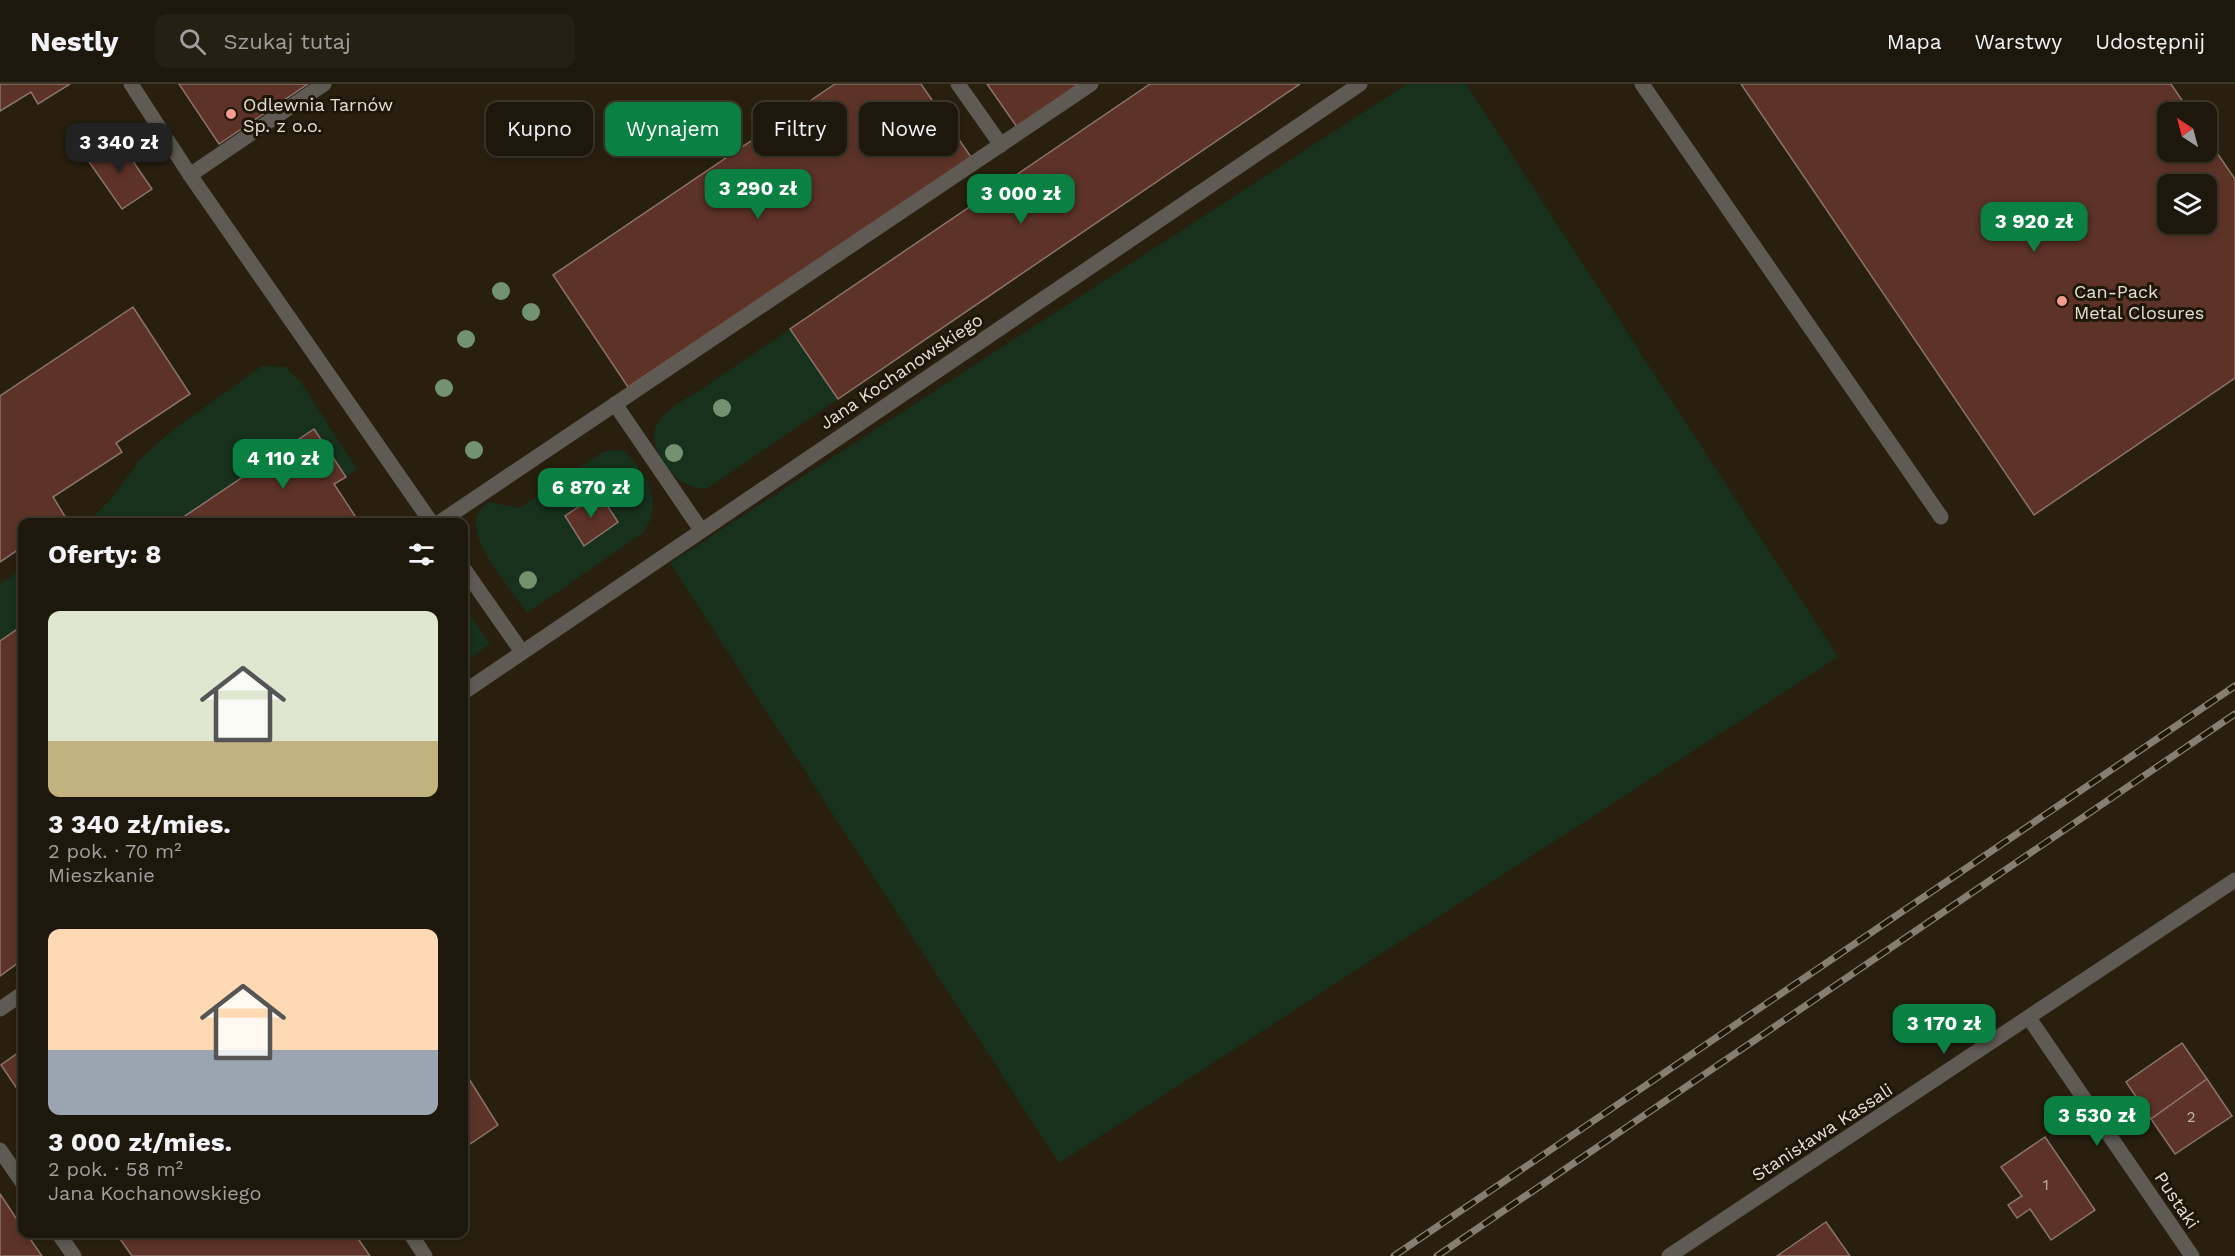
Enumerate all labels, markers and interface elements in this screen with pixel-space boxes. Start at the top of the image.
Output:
search box [155,14,575,68]
text: Nestly [30,25,119,58]
icon: search [176,25,209,58]
text: Szukaj tutaj [224,29,351,54]
text: Mapa [1887,29,1942,54]
text: Warstwy [1975,29,2062,54]
text: Udostępnij [2095,29,2205,54]
place label: Odlewnia Tarnów Sp. z o.o. [243,94,393,136]
chip: Kupno [486,102,593,156]
chip: Wynajem [605,102,741,156]
chip: Filtry [753,102,847,156]
chip: Nowe [859,102,958,156]
north arrow [2157,102,2217,162]
map controls [2157,102,2217,234]
marker: Odlewnia Tarnów Sp. z o.o. [224,107,238,121]
pin: 3 340 zł [57,123,181,174]
text: 3 340 zł [79,130,159,154]
pin: 3 290 zł [696,169,820,220]
pin: 3 000 zł [959,174,1083,225]
button: layers [2157,174,2217,234]
text: 3 290 zł [719,176,797,200]
text: 3 000 zł [981,181,1061,205]
pin: 3 920 zł [1972,202,2096,253]
text: 3 920 zł [1995,209,2073,233]
place label: Can-Pack Metal Closures [2074,281,2204,323]
marker: Can-Pack Metal Closures [2055,294,2069,308]
street label: Jana Kochanowskiego [815,309,987,433]
pin: 4 110 zł [221,439,345,490]
text: 4 110 zł [247,446,319,470]
pin: 6 870 zł [529,468,653,519]
text: 6 870 zł [552,475,630,499]
icon: filters [405,538,438,571]
text: Oferty: 8 [48,539,162,569]
icon: home [189,650,297,758]
text: 3 340 zł/mies. [48,809,231,839]
text: 2 pok. · 70 m² [48,839,181,863]
text: Mieszkanie [48,863,155,887]
icon: home [189,968,297,1076]
pin: 3 170 zł [1882,1004,2006,1055]
text: 3 170 zł [1907,1011,1981,1035]
street label: Stanisława Kassali [1748,1079,1896,1185]
pin: 3 530 zł [2035,1096,2159,1147]
text: 3 530 zł [2058,1103,2136,1127]
house number: 2 [2187,1108,2195,1126]
text: 3 000 zł/mies. [48,1127,232,1157]
text: 2 pok. · 58 m² [48,1157,183,1181]
street label: Pustaki [2150,1167,2204,1233]
house number: 1 [2043,1176,2049,1194]
text: Jana Kochanowskiego [48,1181,261,1205]

